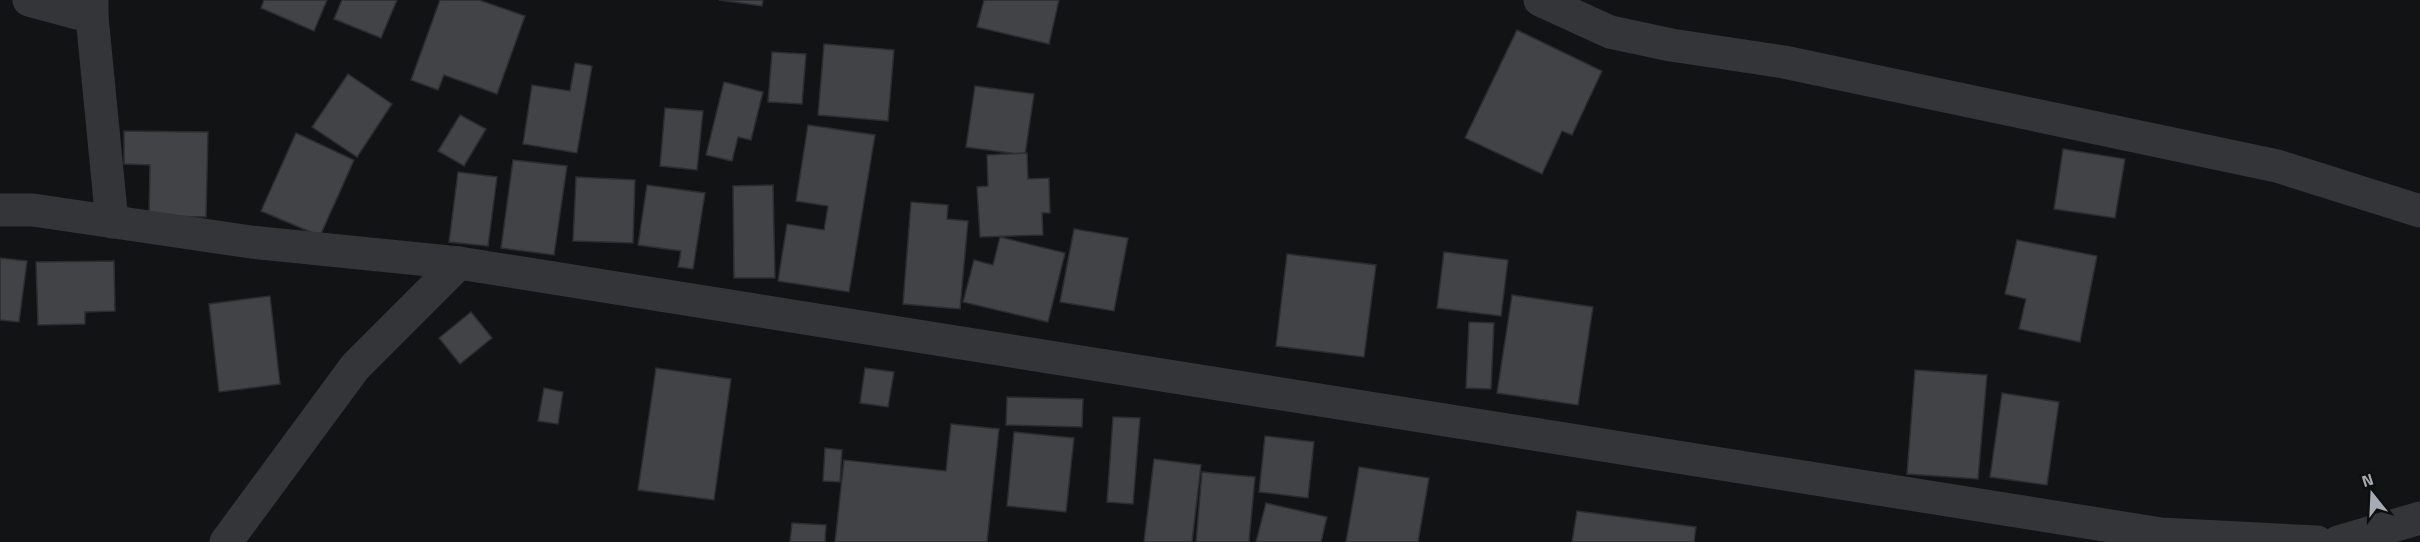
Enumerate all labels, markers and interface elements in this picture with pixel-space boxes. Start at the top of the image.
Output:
north arrow [2342,464,2402,524]
text: N [2358,467,2376,493]

